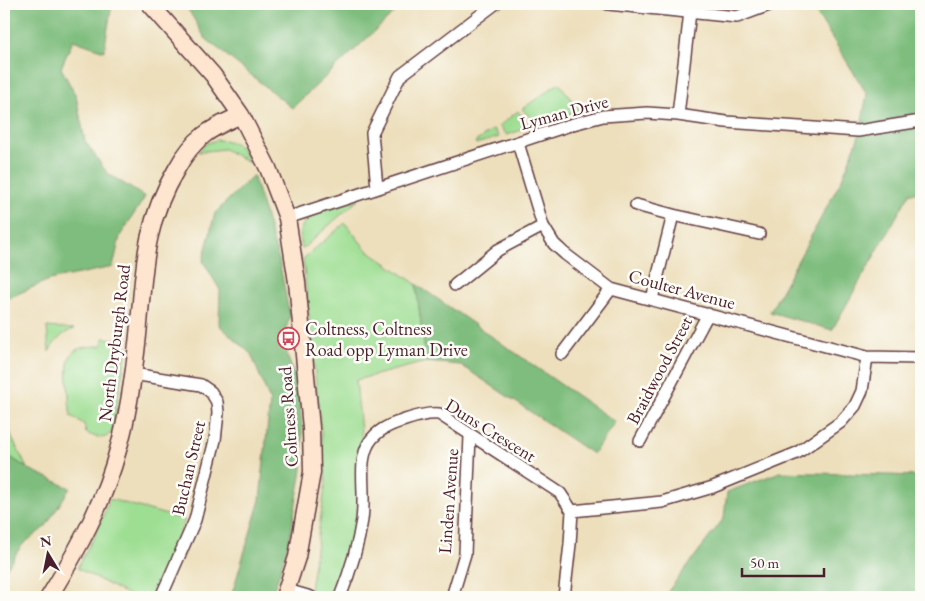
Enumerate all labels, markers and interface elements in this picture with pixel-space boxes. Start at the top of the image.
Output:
street label: Lyman Drive [517,89,611,135]
street label: North Dryburgh Road [93,262,135,423]
street label: Coulter Avenue [626,264,738,314]
street label: Braidwood Street [621,312,697,428]
place label: Coltness, Coltness Road opp Lyman Drive [305,317,468,361]
bus stop icon: Coltness, Coltness Road opp Lyman Drive [277,326,301,350]
street label: Coltness Road [273,365,303,468]
street label: Duns Crescent [441,393,541,467]
street label: Buchan Street [166,418,210,518]
street label: Linden Avenue [433,448,463,554]
north arrow [22,528,72,578]
text: N [39,531,54,551]
scale bar [742,546,825,578]
text: 50 m [750,553,779,572]

